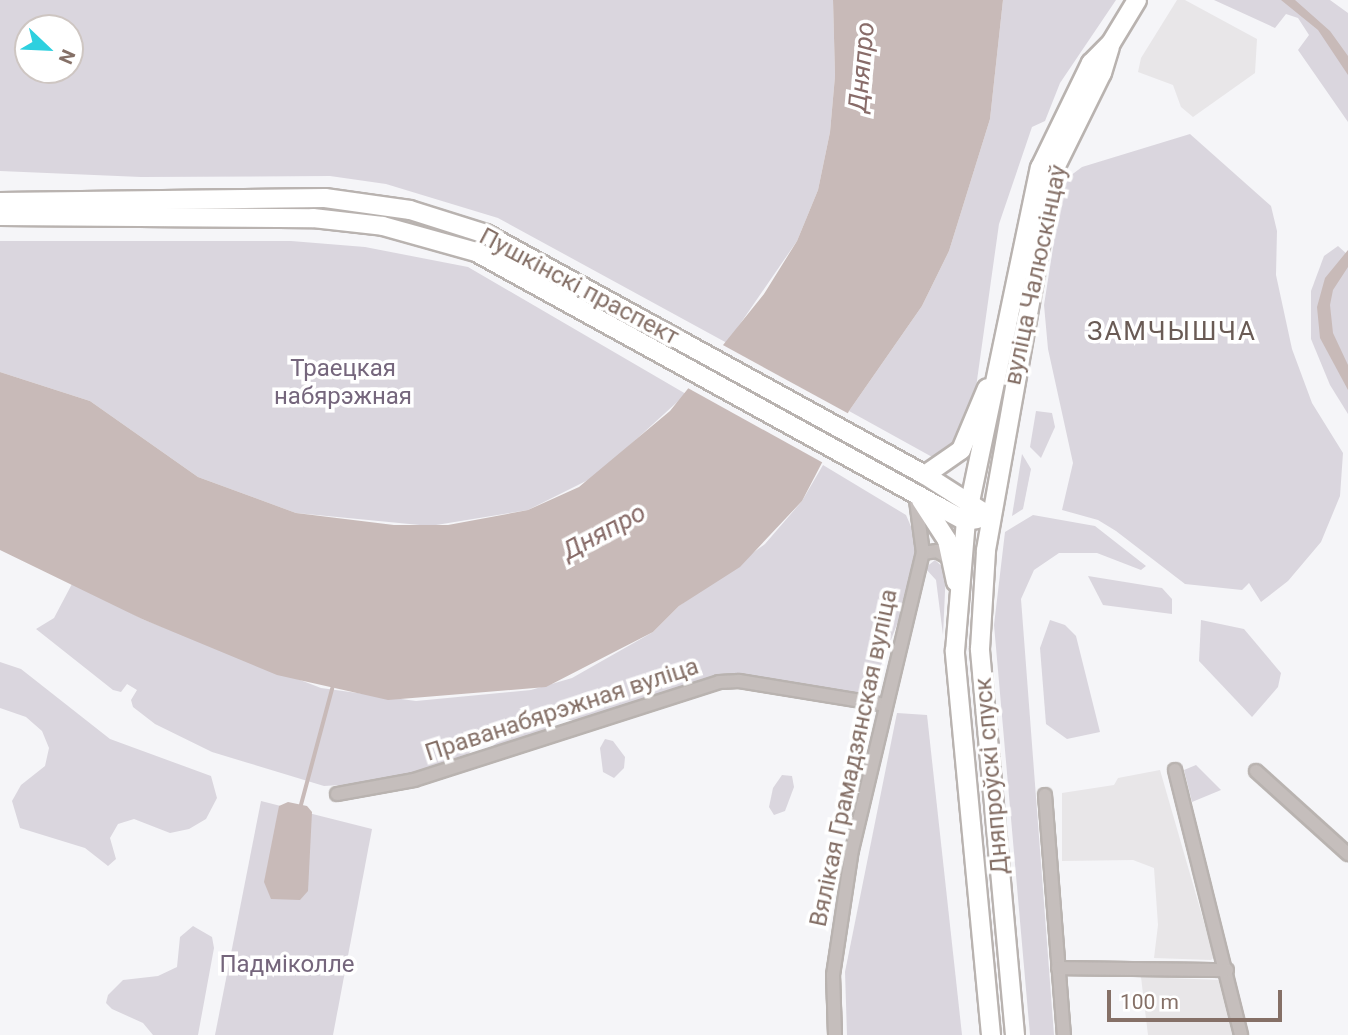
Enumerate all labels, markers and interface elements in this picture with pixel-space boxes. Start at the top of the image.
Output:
north arrow [14,14,84,84]
water label: Дняпро [843,21,881,113]
text: N [54,46,80,67]
street label: вуліца Чалюскінцаў [999,162,1073,388]
street label: Пушкінскі праспект [474,222,684,352]
district label: ЗАМЧЫШЧА [1088,316,1256,348]
park label: Траецкая набярэжная [274,355,412,411]
water label: Дняпро [557,497,651,567]
street label: Вялікая Грамадзянская вуліца [804,587,904,929]
street label: Праванабярэжная вуліца [422,652,702,768]
street label: Дняпроўскі спуск [969,676,1015,876]
park label: Падміколле [220,951,354,979]
scale bar [1110,976,1285,1020]
text: 100 m [1120,990,1179,1014]

